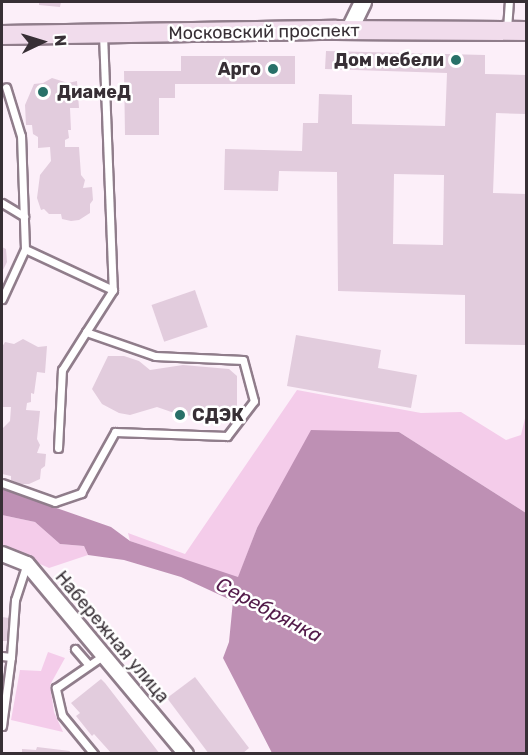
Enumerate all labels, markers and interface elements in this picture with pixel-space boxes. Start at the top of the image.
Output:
north arrow [12,12,72,72]
street label: Московский проспект [168,20,360,44]
text: N [51,34,70,47]
place label: Дом мебели [334,49,444,71]
marker: Дом мебели [449,53,463,67]
place label: Арго [218,58,261,80]
marker: Арго [266,62,280,76]
place label: ДиамеД [57,81,131,103]
marker: ДиамеД [34,83,52,101]
place label: СДЭК [192,404,244,426]
marker: СДЭК [173,408,187,422]
street label: Набережная улица [51,567,173,707]
water label: Серебрянка [212,572,326,648]

